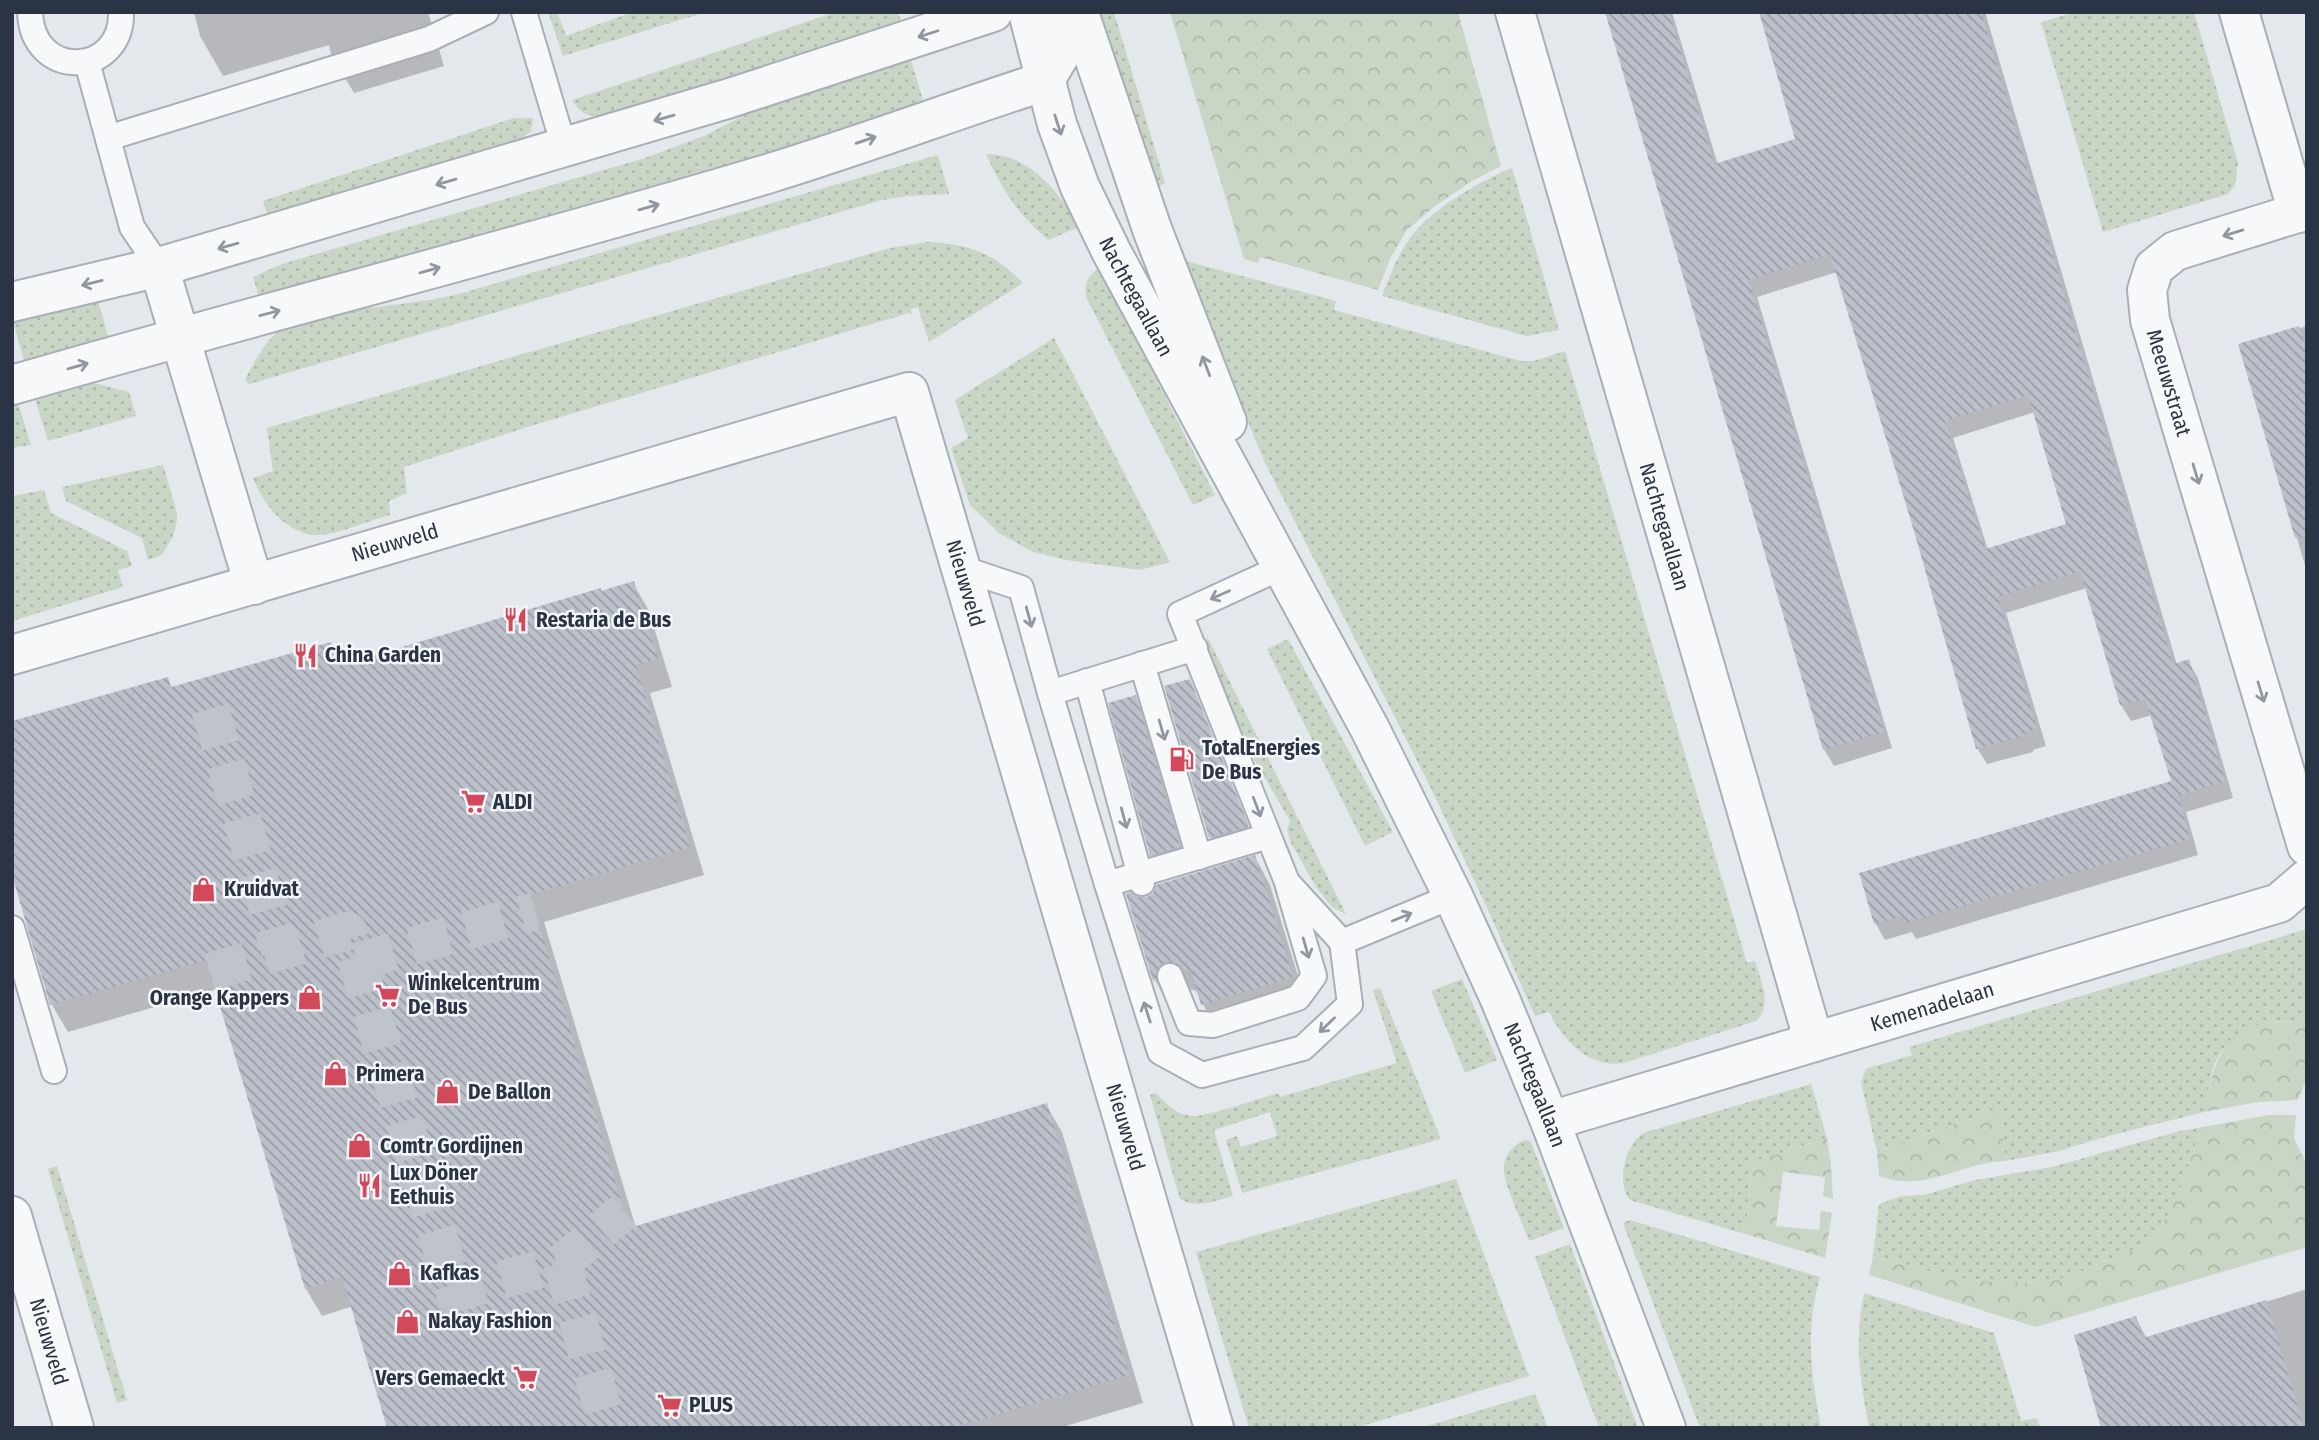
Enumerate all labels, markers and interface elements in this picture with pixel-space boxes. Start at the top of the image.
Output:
one-way arrow [918,29,940,42]
one-way arrow [653,112,675,125]
one-way arrow [1053,114,1065,136]
one-way arrow [855,133,877,146]
one-way arrow [435,176,457,189]
one-way arrow [637,200,659,213]
one-way arrow [2222,227,2244,240]
street label: Nachtegaallaan [1093,233,1179,361]
one-way arrow [217,241,239,254]
one-way arrow [419,262,441,275]
one-way arrow [82,277,104,290]
one-way arrow [258,306,280,319]
street label: Meeuwstraat [2141,326,2197,439]
one-way arrow [1198,356,1211,378]
one-way arrow [67,358,89,371]
street label: Nachtegaallaan [1633,460,1695,594]
one-way arrow [2190,463,2203,485]
street label: Nieuwveld [348,518,441,568]
street label: Nieuwveld [940,537,990,630]
one-way arrow [1210,589,1231,602]
one-way arrow [1023,605,1036,628]
restaurant icon: Restaria de Bus [502,606,530,634]
place label: Restaria de Bus [536,607,671,633]
restaurant icon: China Garden [291,641,319,669]
place label: China Garden [325,642,441,668]
one-way arrow [2255,681,2268,703]
one-way arrow [1156,719,1169,741]
place label: TotalEnergies De Bus [1202,735,1320,785]
fuel station icon: TotalEnergies De Bus [1168,746,1196,774]
supermarket icon: ALDI [459,788,487,816]
place label: ALDI [492,789,532,815]
one-way arrow [1252,796,1264,817]
one-way arrow [1118,806,1131,829]
shop icon: Kruidvat [190,875,218,903]
place label: Kruidvat [224,876,300,902]
one-way arrow [1391,910,1413,923]
one-way arrow [1300,937,1313,959]
place label: Winkelcentrum De Bus [408,970,540,1020]
street label: Kemenadelaan [1867,976,1997,1037]
supermarket icon: Winkelcentrum De Bus [374,981,402,1009]
shop icon: Orange Kappers [295,984,323,1012]
place label: Orange Kappers [150,985,289,1011]
one-way arrow [1140,1002,1152,1024]
one-way arrow [1319,1016,1336,1033]
street label: Nachtegaallaan [1498,1019,1572,1151]
shop icon: Primera [322,1060,350,1088]
place label: Primera [356,1061,424,1087]
shop icon: De Ballon [434,1078,462,1106]
place label: De Ballon [468,1079,551,1105]
street label: Nieuwveld [1100,1080,1151,1174]
shop icon: Comtr Gordijnen [346,1132,374,1160]
place label: Comtr Gordijnen [380,1133,523,1159]
place label: Lux Döner Eethuis [390,1160,478,1210]
restaurant icon: Lux Döner Eethuis [356,1171,384,1199]
shop icon: Kafkas [386,1259,414,1287]
place label: Kafkas [420,1260,479,1286]
street label: Nieuwveld [24,1295,74,1388]
shop icon: Nakay Fashion [394,1307,422,1335]
place label: Nakay Fashion [428,1308,552,1334]
supermarket icon: Vers Gemaeckt [511,1364,539,1392]
place label: Vers Gemaeckt [374,1365,506,1391]
supermarket icon: PLUS [655,1391,683,1419]
place label: PLUS [689,1392,733,1418]

